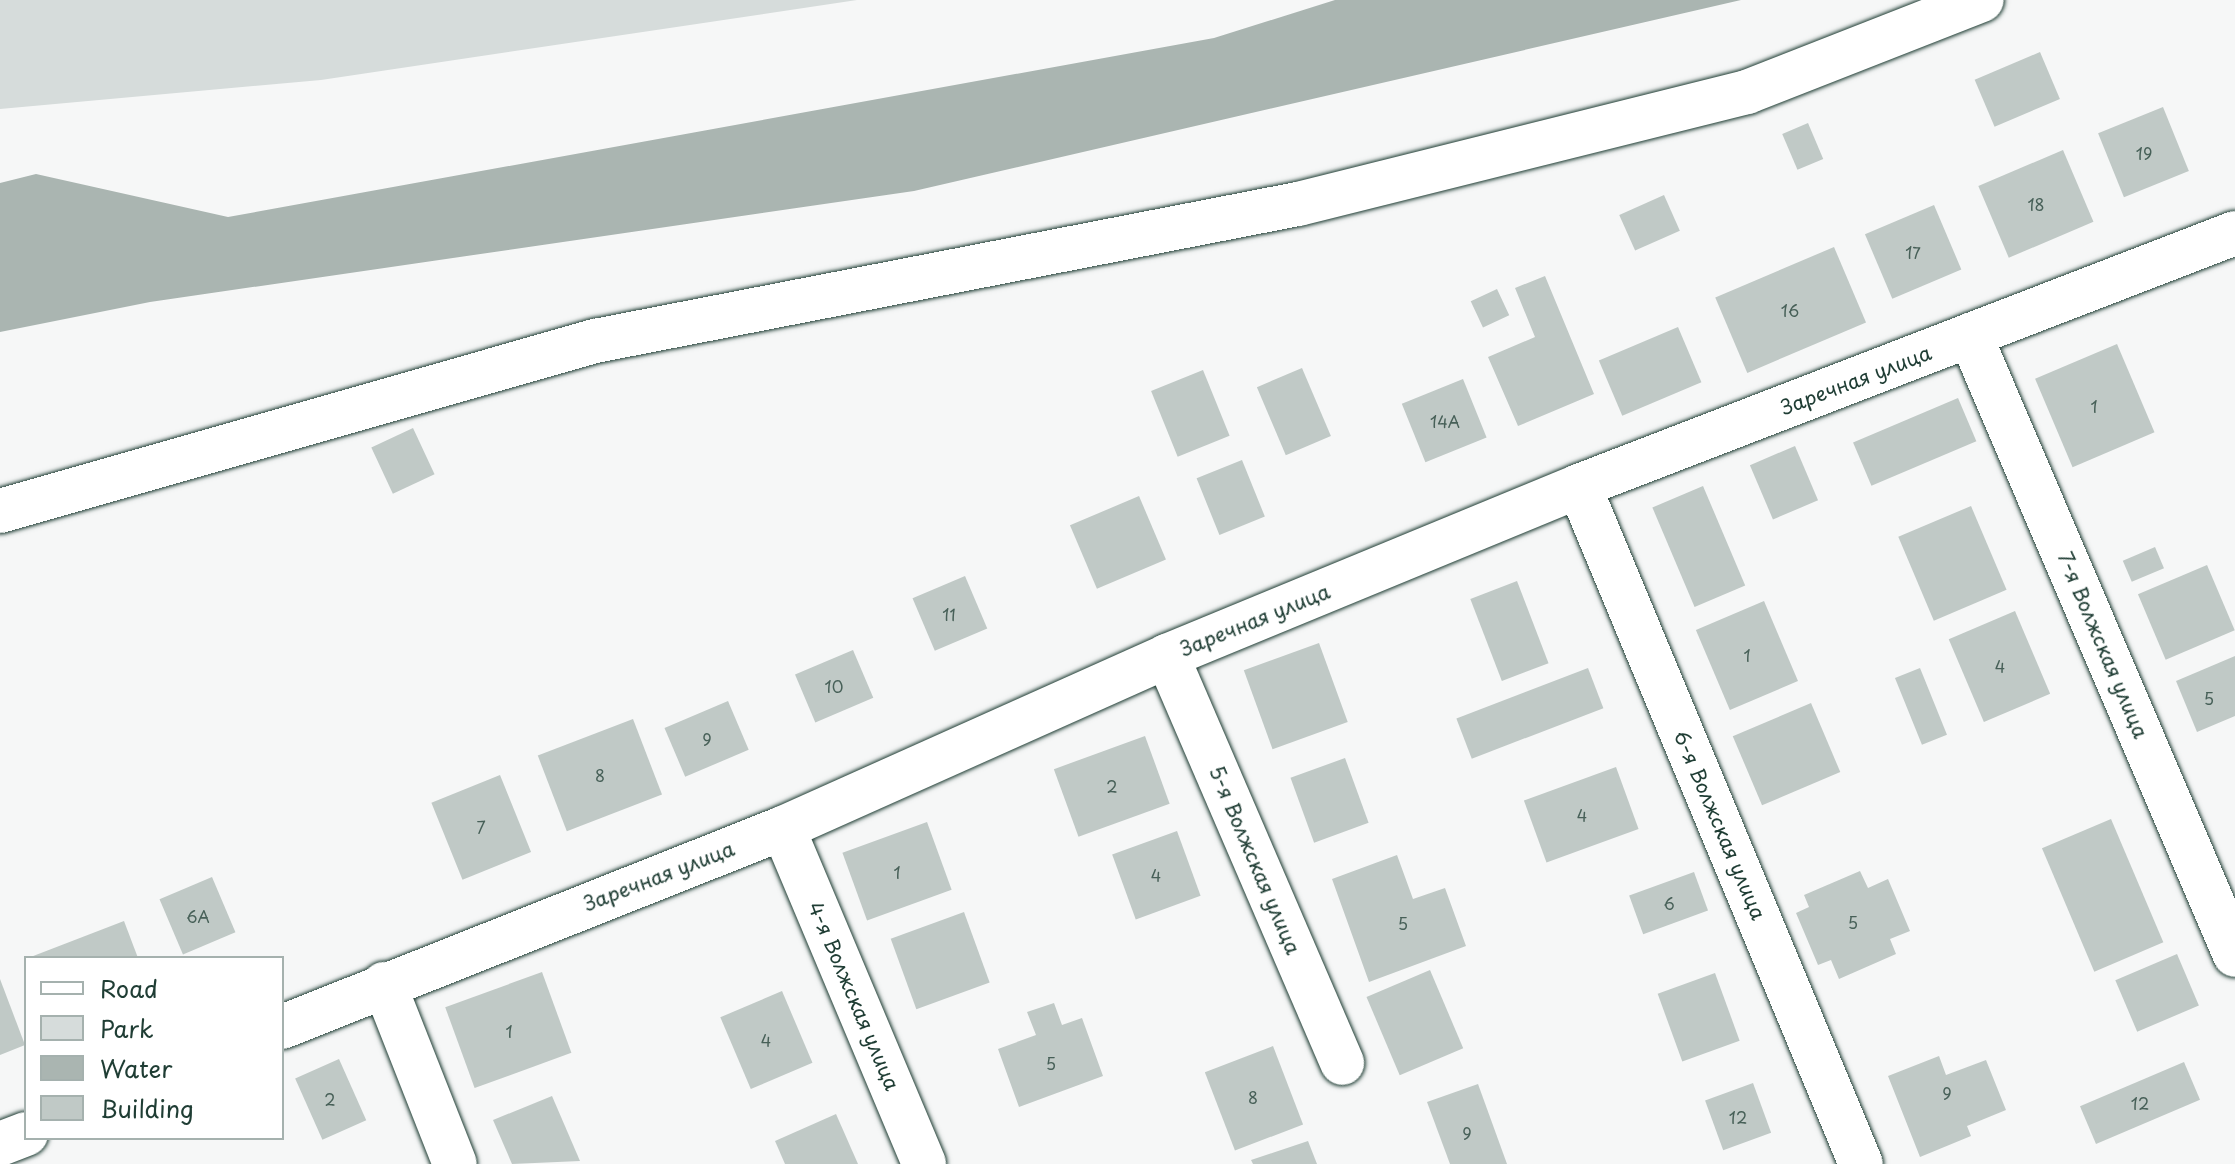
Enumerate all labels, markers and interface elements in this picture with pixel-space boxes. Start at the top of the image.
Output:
house number: 19 [2136,143,2152,163]
house number: 18 [2027,194,2045,214]
house number: 17 [1905,242,1921,262]
house number: 16 [1781,300,1799,320]
street label: Заречная улица [1777,340,1935,420]
house number: 1 [2090,396,2098,416]
house number: 14А [1430,411,1460,431]
street label: 7-я Волжская улица [2053,548,2153,742]
street label: Заречная улица [1176,579,1334,661]
house number: 11 [942,604,956,624]
house number: 1 [1743,645,1751,665]
house number: 4 [1995,656,2005,676]
house number: 10 [825,676,843,696]
house number: 5 [2204,688,2214,708]
street label: 6-я Волжская улица [1669,726,1771,924]
house number: 9 [702,729,712,749]
street label: 5-я Волжская улица [1204,762,1306,958]
house number: 8 [595,765,605,785]
house number: 2 [1106,776,1118,796]
house number: 4 [1577,805,1587,825]
house number: 7 [476,817,486,837]
street label: Заречная улица [580,836,738,916]
house number: 1 [893,862,901,882]
house number: 4 [1151,865,1161,885]
house number: 6 [1663,893,1675,913]
street label: 4-я Волжская улица [803,897,905,1095]
house number: 6А [186,906,210,926]
house number: 5 [1848,912,1858,932]
house number: 5 [1398,913,1408,933]
legend [24,956,284,1140]
text: Road [100,970,158,1006]
text: Park [100,1010,154,1046]
house number: 1 [505,1021,513,1041]
house number: 4 [761,1030,771,1050]
text: Water [100,1050,172,1086]
house number: 5 [1046,1053,1056,1073]
house number: 9 [1942,1083,1952,1103]
house number: 8 [1248,1087,1258,1107]
house number: 2 [324,1089,336,1109]
text: Building [100,1090,194,1126]
house number: 12 [2131,1093,2149,1113]
house number: 12 [1729,1107,1747,1127]
house number: 9 [1462,1123,1472,1143]

